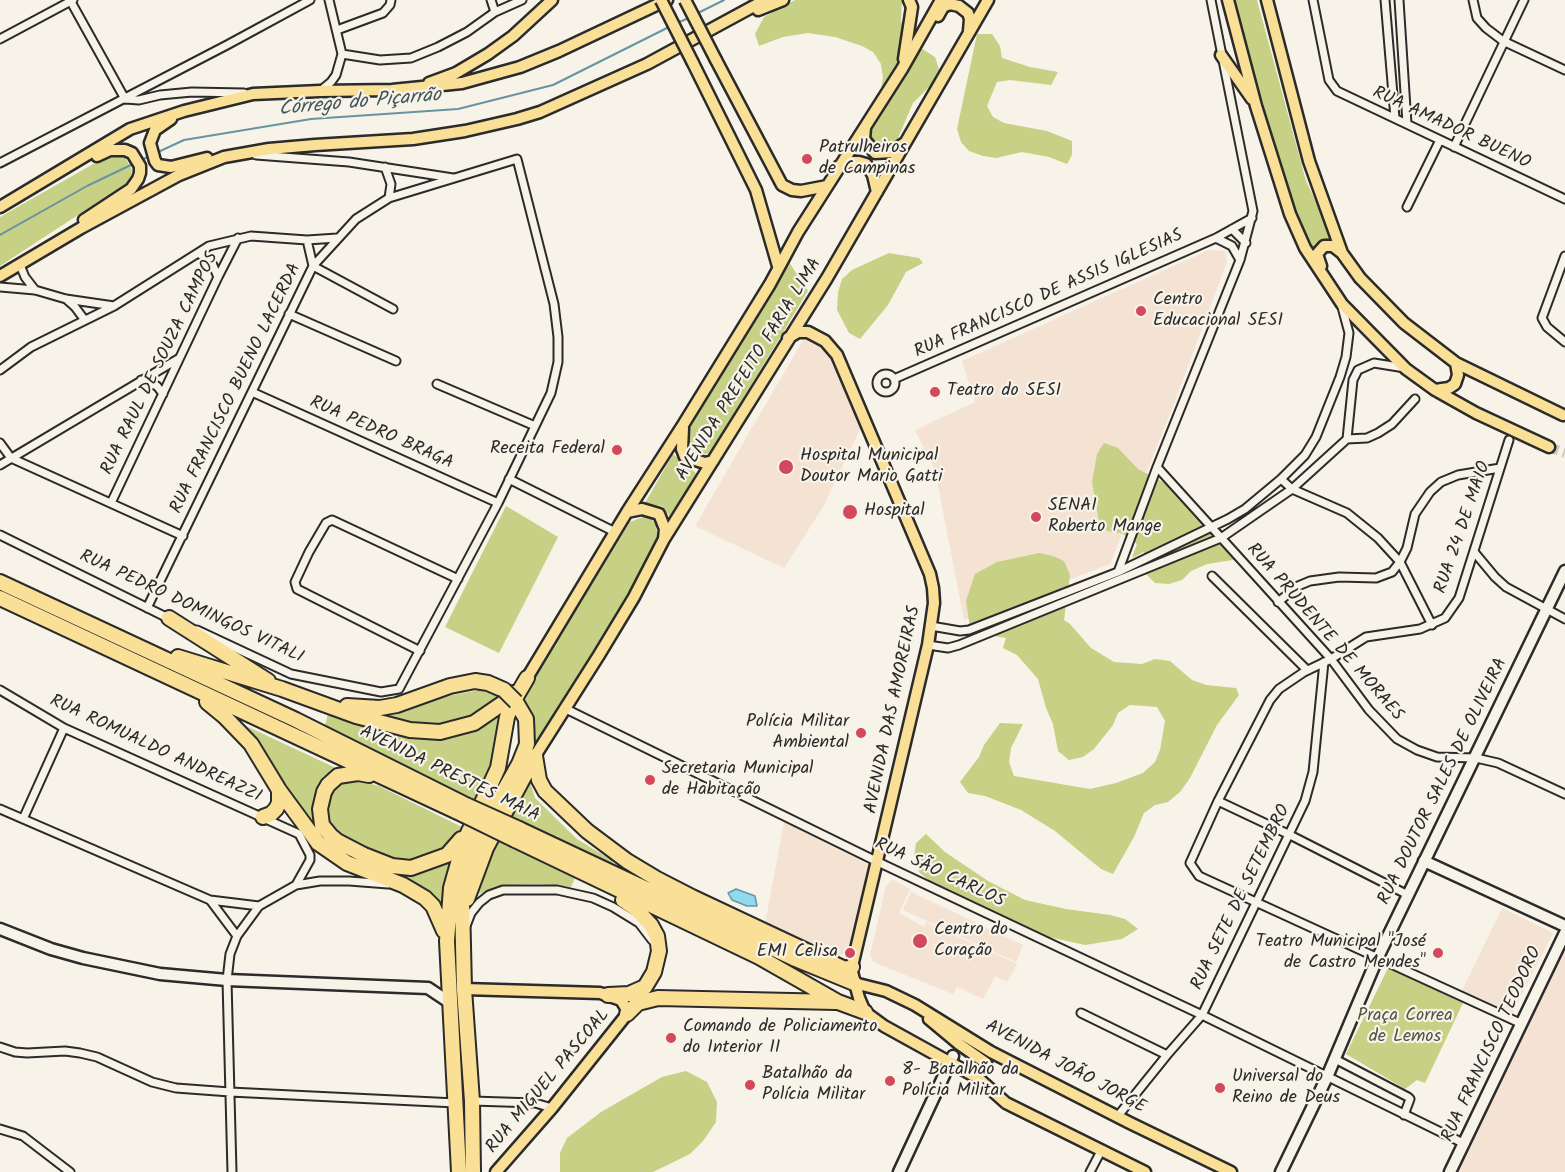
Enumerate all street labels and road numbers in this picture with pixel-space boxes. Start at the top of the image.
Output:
street label: RUA AMADOR BUENO [1369,83,1533,175]
street label: RUA FRANCISCO DE ASSIS IGLESIAS [911,226,1187,364]
street label: RUA RAUL DE SOUZA CAMPOS [98,249,224,479]
street label: AVENIDA PREFEITO FARIA LIMA [672,255,828,485]
street label: RUA FRANCISCO BUENO LACERDA [167,260,307,518]
street label: RUA PEDRO BRAGA [306,393,456,475]
street label: RUA 24 DE MAIO [1431,459,1497,597]
street label: RUA PRUDENTE DE MORAES [1241,540,1407,726]
street label: RUA PEDRO DOMINGOS VITALI [76,547,306,669]
street label: AVENIDA DAS AMOREIRAS [861,604,927,816]
street label: RUA DOUTOR SALES DE OLIVEIRA [1375,655,1513,909]
street label: RUA ROMUALDO ANDREAZZI [46,691,264,809]
street label: AVENIDA PRESTES MAIA [355,722,543,828]
street label: RUA SETE DE SETEMBRO [1188,802,1296,994]
street label: RUA SÃO CARLOS [871,834,1007,914]
street label: RUA FRANCISCO TEODORO [1438,944,1548,1146]
street label: RUA MIGUEL PASCOAL [482,1006,616,1158]
street label: AVENIDA JOÃO JORGE [981,1017,1149,1119]

